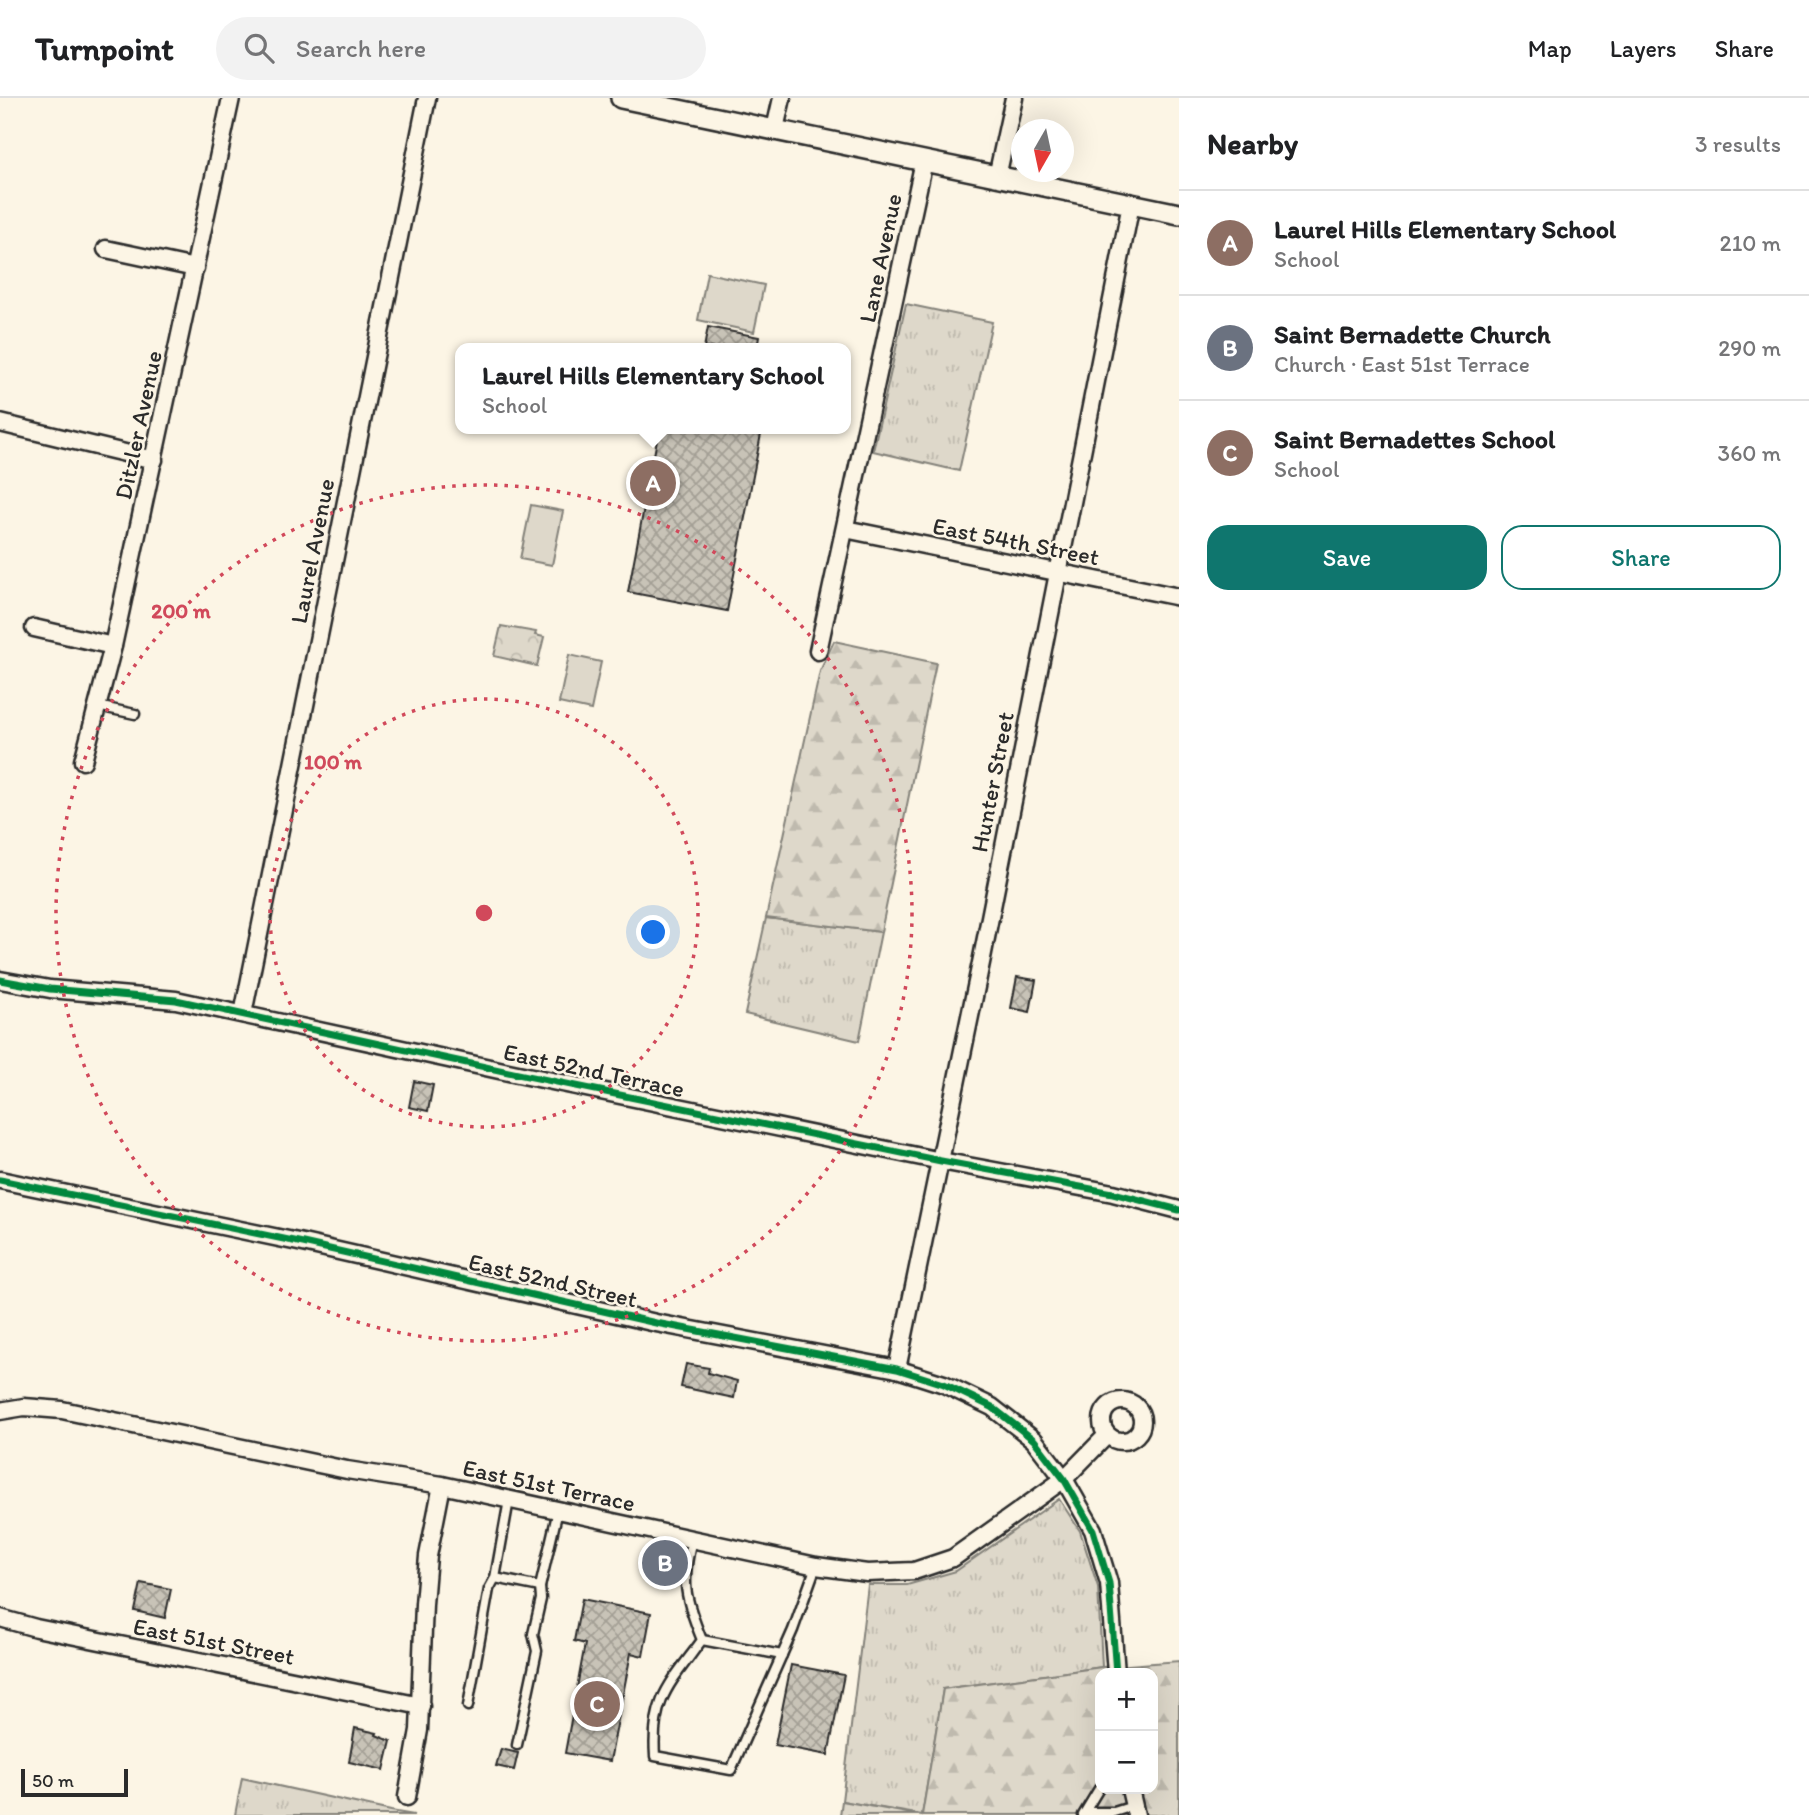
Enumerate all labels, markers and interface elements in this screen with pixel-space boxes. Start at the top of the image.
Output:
search box [216,17,706,80]
text: Turnpoint [35,29,174,68]
icon: search [240,29,278,67]
text: Search here [296,32,426,64]
text: Map [1528,34,1572,63]
text: Layers [1610,34,1677,63]
text: Share [1715,34,1774,63]
north arrow [1011,119,1074,182]
text: Nearby [1207,125,1298,162]
text: 3 results [1695,130,1781,158]
street label: Lane Avenue [852,191,908,325]
text: Laurel Hills Elementary School [1274,213,1616,245]
text: A [1223,229,1237,257]
text: 210 m [1720,229,1781,257]
text: School [1274,245,1339,273]
text: Saint Bernadette Church [1274,318,1551,350]
text: B [1223,334,1237,362]
text: 290 m [1718,334,1781,362]
popup [455,343,851,434]
street label: Ditzler Avenue [108,348,168,502]
text: Church · East 51st Terrace [1274,350,1530,378]
text: Laurel Hills Elementary School [482,359,824,391]
text: School [482,391,547,419]
text: Saint Bernadettes School [1274,423,1555,455]
text: C [1223,439,1237,467]
text: 360 m [1718,439,1781,467]
text: School [1274,455,1339,483]
pin: A [630,457,676,509]
street label: Laurel Avenue [284,476,340,626]
street label: East 54th Street [930,511,1102,571]
button: Save [1207,525,1487,590]
button: Share [1501,525,1781,590]
text: 200 m [151,598,211,623]
street label: Hunter Street [964,709,1020,855]
text: 100 m [304,749,362,774]
centre of rings [472,901,496,925]
your location [636,915,670,949]
street label: East 52nd Terrace [501,1037,687,1103]
street label: East 52nd Street [466,1247,640,1313]
street label: East 51st Terrace [460,1453,638,1517]
pin: B [642,1537,688,1589]
street label: East 51st Street [131,1611,297,1671]
map controls [1095,1668,1158,1794]
button: + [1095,1668,1158,1731]
pin: C [574,1678,620,1730]
button: − [1095,1731,1158,1794]
scale bar [21,1766,128,1798]
text: 50 m [32,1769,74,1792]

